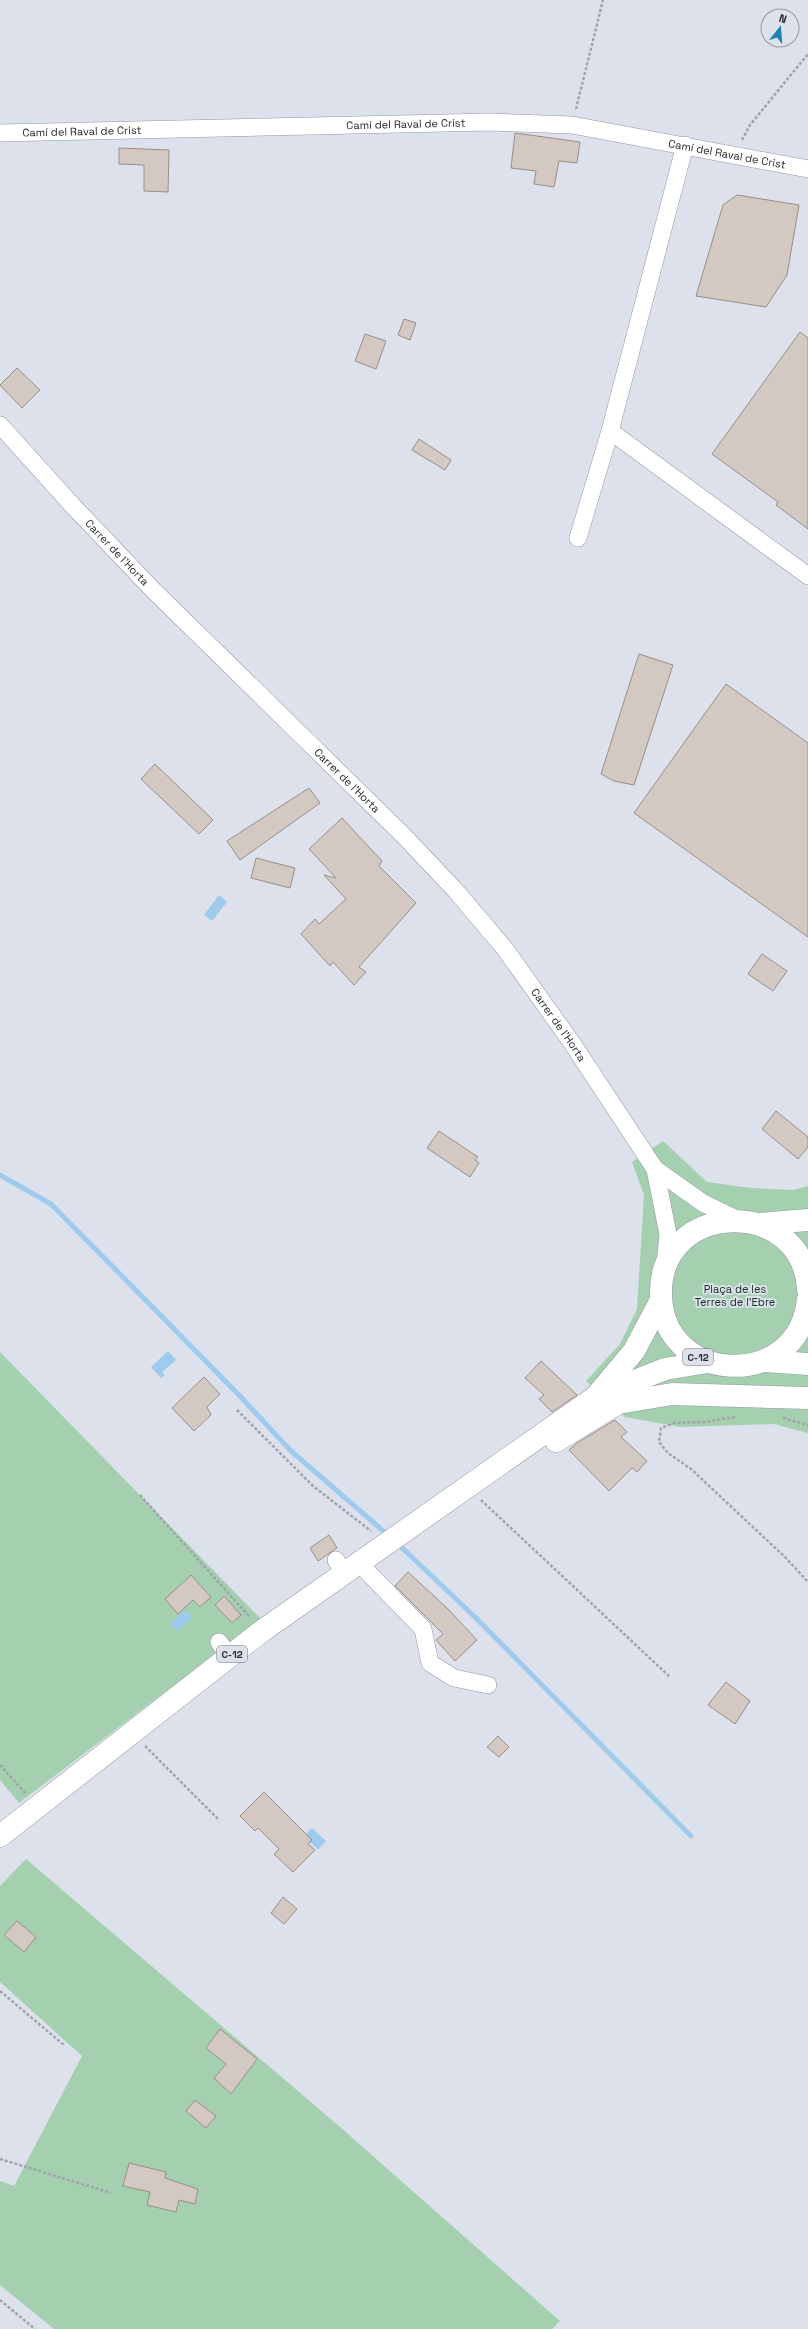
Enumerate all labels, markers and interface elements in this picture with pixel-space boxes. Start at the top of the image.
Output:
north arrow [760,8,800,48]
text: N [777,11,788,26]
street label: Camí del Raval de Crist [346,116,466,132]
street label: Camí del Raval de Crist [22,123,142,139]
street label: Camí del Raval de Crist [667,136,787,172]
street label: Carrer de l'Horta [82,516,152,589]
street label: Carrer de l'Horta [311,745,383,816]
street label: Carrer de l'Horta [528,985,590,1065]
park label: Plaça de les Terres de l'Ebre [695,1282,775,1309]
road number: C-12 [683,1349,713,1365]
road number: C-12 [217,1646,247,1662]

